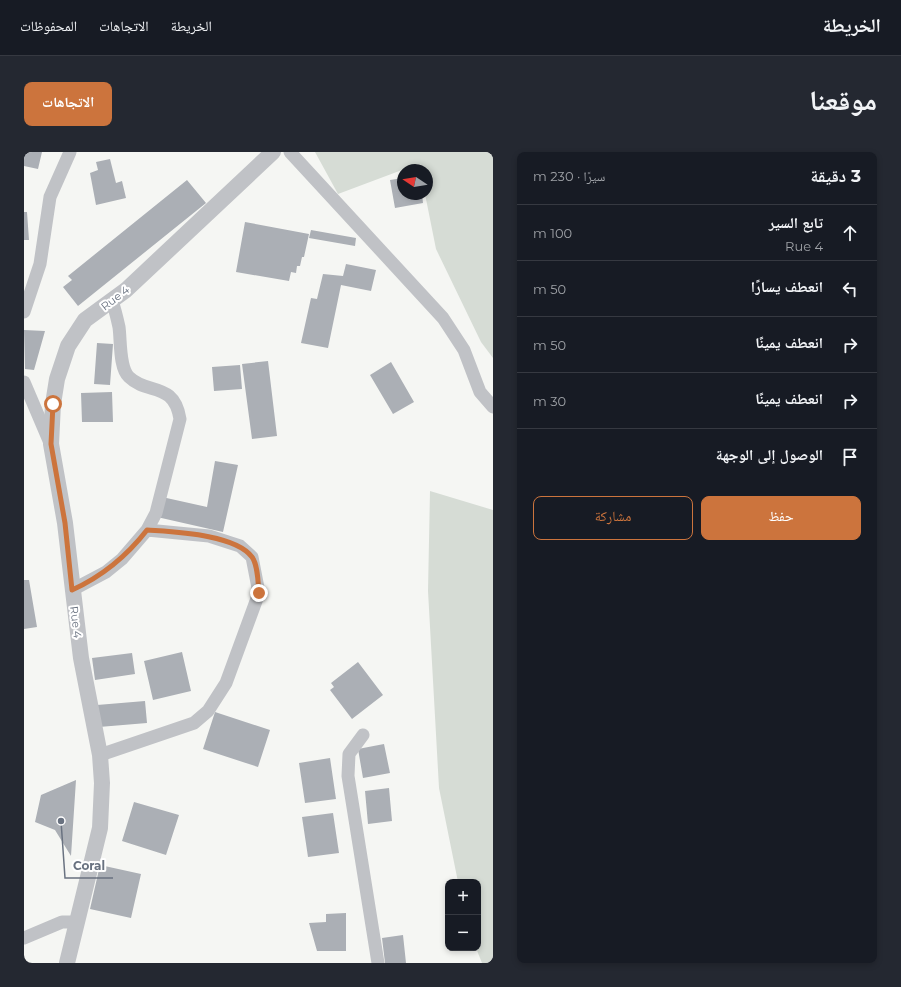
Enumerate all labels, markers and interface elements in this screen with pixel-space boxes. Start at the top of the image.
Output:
text: الخريطة [823,14,881,37]
text: المحفوظات [20,17,77,35]
text: الاتجاهات [99,17,149,35]
text: الخريطة [171,17,212,35]
button: الاتجاهات [24,82,112,126]
text: موقعنا [809,83,877,117]
north arrow [397,164,433,200]
text: 3 دقيقة [810,166,861,186]
text: سيرًا · 230 m [533,168,605,184]
text: تابع السير [769,213,823,232]
icon: ahead [839,222,861,244]
text: 100 m [533,225,572,241]
text: Rue 4 [785,238,823,254]
text: انعطف يسارًا [751,277,823,296]
icon: left [839,278,861,300]
text: 50 m [533,281,566,297]
street label: Rue 4 [98,282,133,313]
text: انعطف يمينًا [755,333,823,352]
icon: right [839,334,861,356]
text: 50 m [533,337,566,353]
text: انعطف يمينًا [755,389,823,408]
icon: right [839,390,861,412]
text: 30 m [533,393,566,409]
route start [44,395,62,413]
text: الوصول إلى الوجهة [716,445,823,464]
icon: arrive [839,446,861,468]
button: مشاركة [533,496,693,540]
button: حفظ [701,496,861,540]
route end [250,584,268,602]
street label: Rue 4 [67,605,85,640]
callout: Coral [65,854,113,878]
text: Coral [73,858,105,873]
map controls [445,879,481,951]
button: + [445,879,481,915]
button: − [445,915,481,951]

